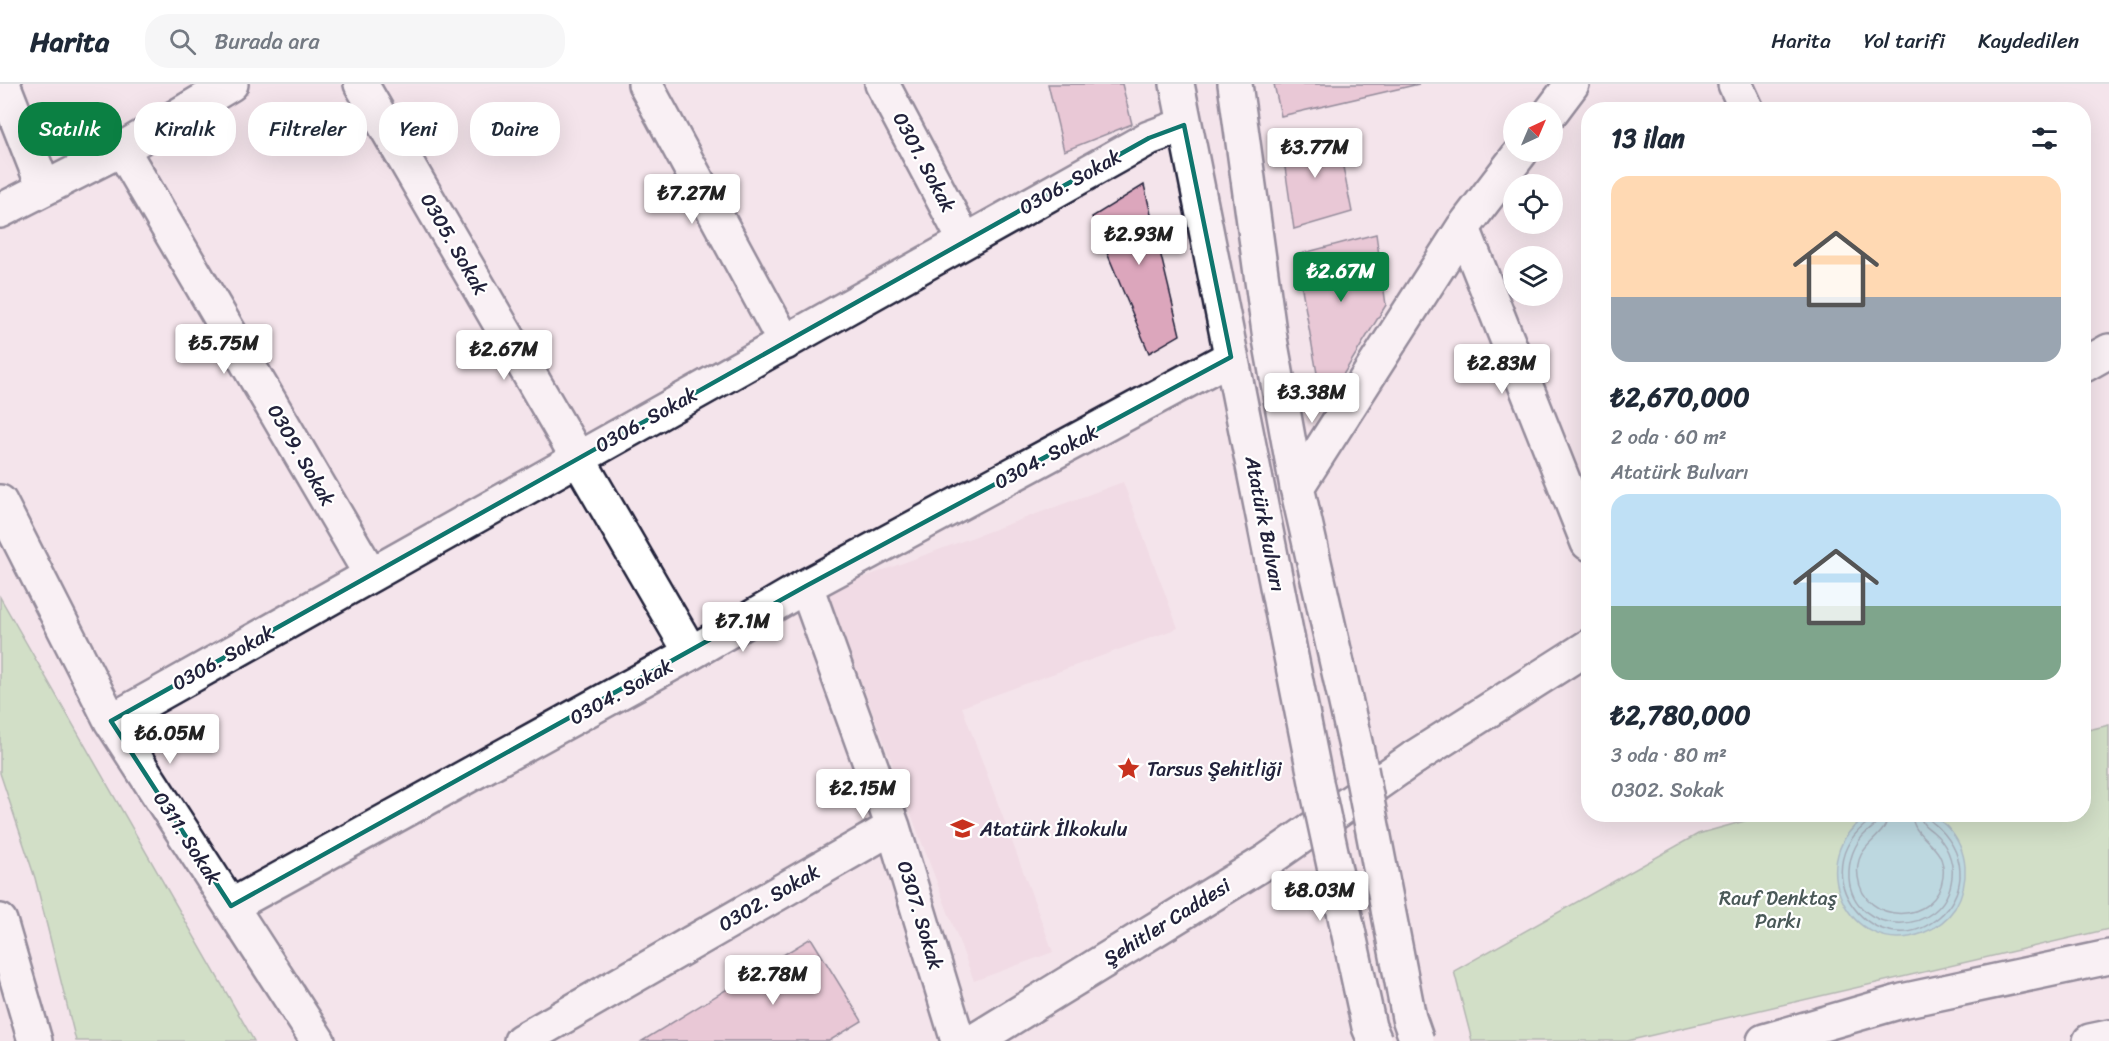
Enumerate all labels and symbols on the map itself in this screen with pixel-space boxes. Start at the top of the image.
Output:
north arrow [1503,102,1563,162]
street label: 0301. Sokak [883,105,965,219]
pin: ₺3.77M [1266,128,1364,179]
street label: 0306. Sokak [1012,139,1128,225]
pin: ₺7.27M [643,174,741,225]
street label: 0305. Sokak [410,186,498,302]
pin: ₺2.93M [1090,215,1188,266]
pin: ₺2.67M [1292,252,1390,303]
pin: ₺5.75M [175,324,273,375]
pin: ₺2.67M [455,330,553,381]
pin: ₺2.83M [1453,344,1551,395]
pin: ₺3.38M [1263,373,1361,424]
street label: 0306. Sokak [588,377,704,463]
street label: 0309. Sokak [257,397,345,513]
street label: 0304. Sokak [987,415,1105,499]
street label: Atatürk Bulvarı [1235,452,1295,595]
pin: ₺7.1M [701,602,785,653]
street label: 0306. Sokak [165,615,281,701]
street label: 0304. Sokak [563,649,680,735]
pin: ₺6.05M [121,714,219,765]
place label: Tarsus Şehitliği [1147,752,1282,787]
place icon: Tarsus Şehitliği [1116,756,1142,782]
pin: ₺2.15M [814,769,912,820]
street label: 0311. Sokak [143,784,231,892]
place label: Atatürk İlkokulu [979,812,1128,847]
school or university icon: Atatürk İlkokulu [949,816,975,842]
street label: 0302. Sokak [711,854,827,941]
street label: 0307. Sokak [887,856,953,974]
street label: Şehitler Caddesi [1096,869,1238,975]
pin: ₺8.03M [1271,871,1369,922]
park label: Rauf Denktaş Parkı [1719,881,1838,939]
pin: ₺2.78M [724,955,822,1006]

